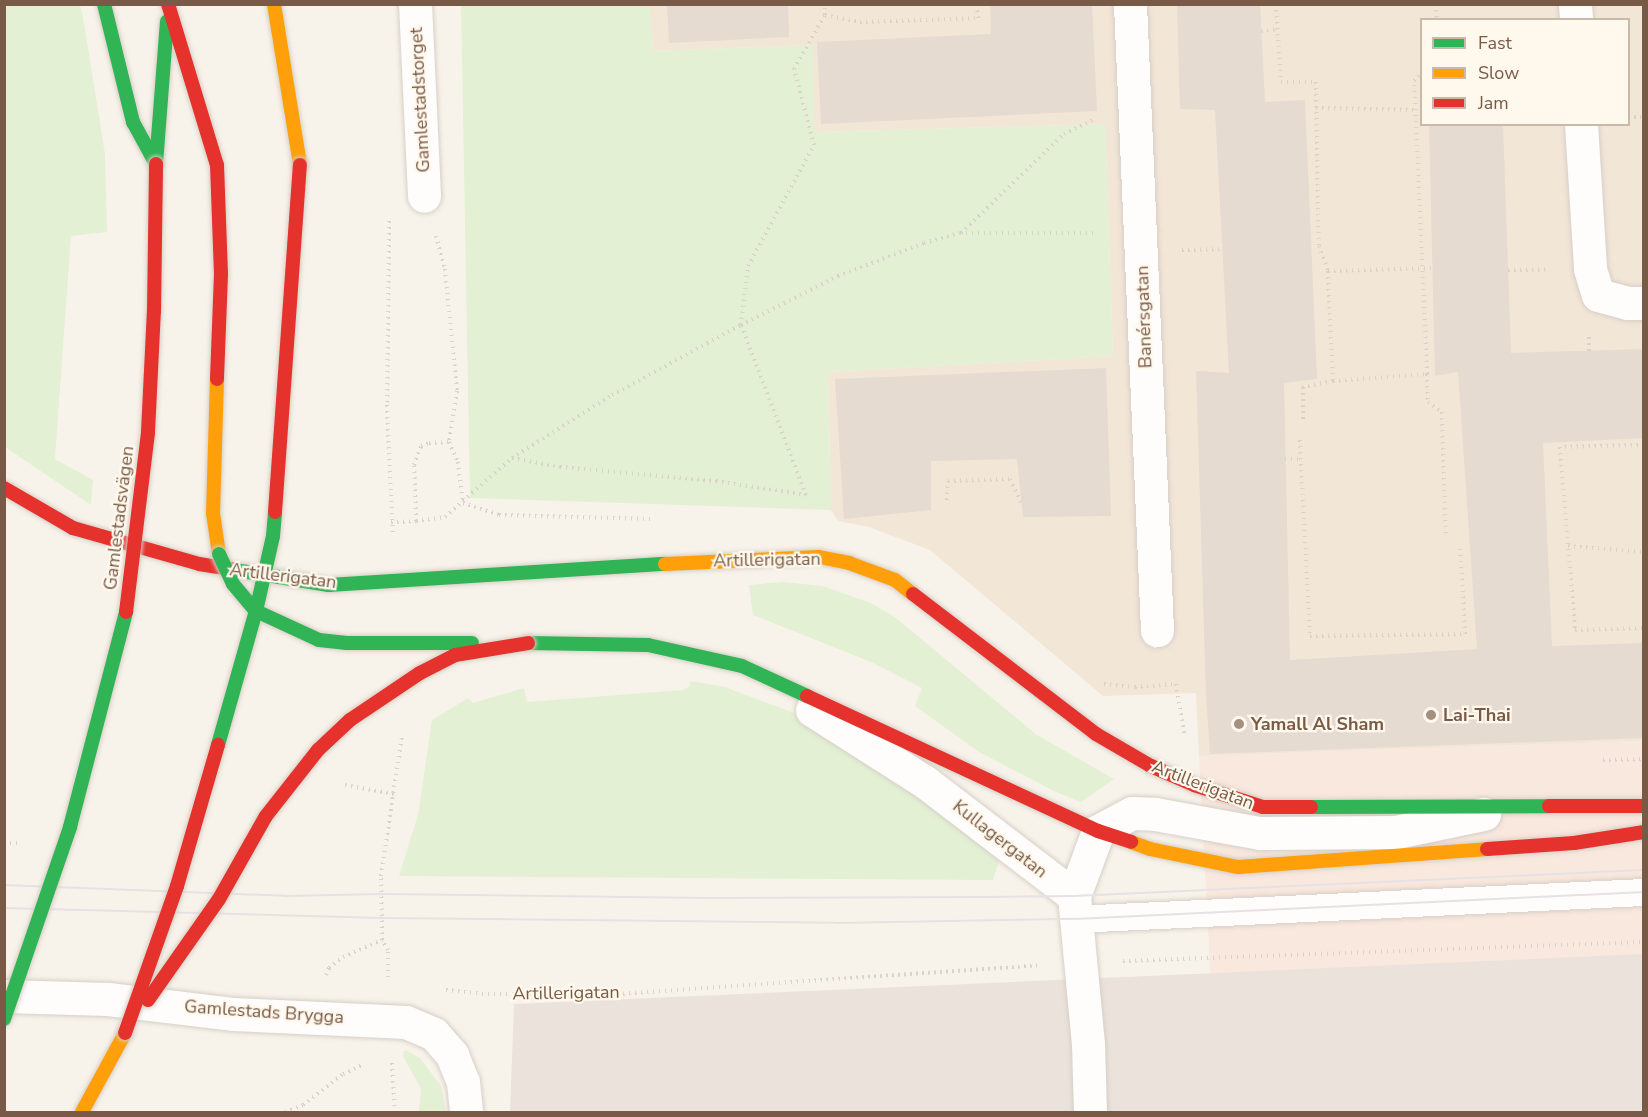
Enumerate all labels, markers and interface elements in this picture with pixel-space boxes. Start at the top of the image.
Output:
legend [1420,18,1630,126]
street label: Gamlestadstorget [405,27,435,173]
text: Fast [1478,31,1512,55]
text: Slow [1478,61,1519,85]
text: Jam [1478,91,1509,115]
street label: Banérsgatan [1131,265,1157,369]
street label: Gamlestadsvägen [99,445,139,591]
street label: Artillerigatan [713,548,821,572]
street label: Artillerigatan [228,559,338,593]
place label: Lai-Thai [1443,704,1511,726]
marker: Lai-Thai [1424,708,1438,722]
place label: Yamall Al Sham [1251,713,1384,735]
marker: Yamall Al Sham [1232,717,1246,731]
street label: Artillerigatan [1149,756,1257,814]
street label: Kullagergatan [948,795,1052,883]
street label: Artillerigatan [512,981,620,1005]
street label: Gamlestads Brygga [183,996,345,1028]

